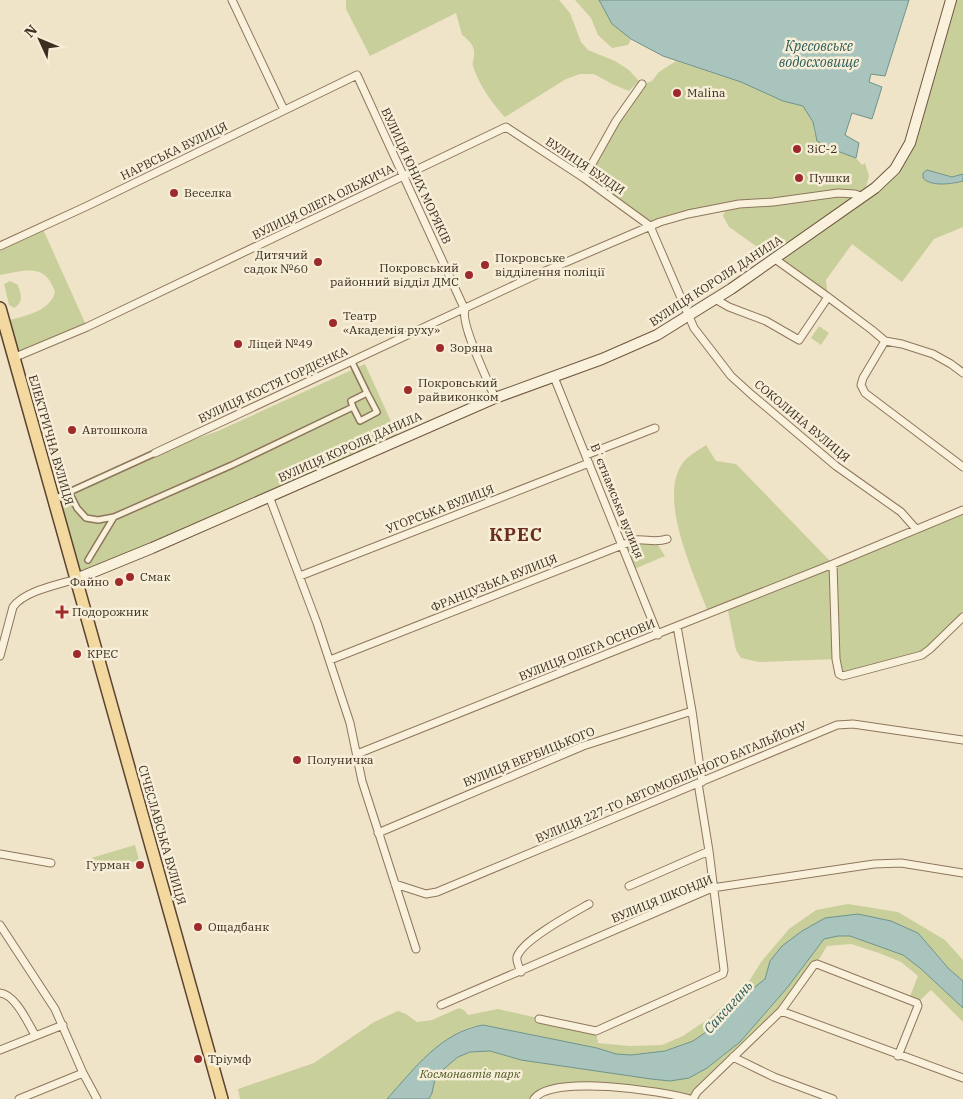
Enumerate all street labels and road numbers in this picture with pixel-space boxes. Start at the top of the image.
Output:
street label: ВУЛИЦЯ ЮНИХ МОРЯКІВ [378,105,455,246]
street label: НАРВСЬКА ВУЛИЦЯ [118,118,230,183]
street label: ВУЛИЦЯ БУЛДИ [543,134,628,198]
street label: ВУЛИЦЯ ОЛЕГА ОЛЬЖИЧА [250,160,397,242]
street label: ВУЛИЦЯ КОРОЛЯ ДАНИЛА [646,231,786,329]
street label: ВУЛИЦЯ КОСТЯ ГОРДІЄНКА [196,343,351,426]
street label: ЕЛЕКТРИЧНА ВУЛИЦЯ [26,373,77,507]
street label: СОКОЛИНА ВУЛИЦЯ [751,376,853,465]
street label: ВУЛИЦЯ КОРОЛЯ ДАНИЛА [276,408,425,485]
street label: Вʼєтнамська вулиця [587,441,647,561]
street label: УГОРСЬКА ВУЛИЦЯ [384,481,496,536]
street label: ФРАНЦУЗЬКА ВУЛИЦЯ [428,550,559,615]
street label: ВУЛИЦЯ ОЛЕГА ОСНОВИ [516,615,657,684]
street label: ВУЛИЦЯ 227-ГО АВТОМОБІЛЬНОГО БАТАЛЬЙОНУ [533,717,809,846]
street label: ВУЛИЦЯ ВЕРБИЦЬКОГО [461,723,597,790]
street label: СІЧЕСЛАВСЬКА ВУЛИЦЯ [135,763,190,906]
street label: ВУЛИЦЯ ШКОНДИ [609,871,715,926]

